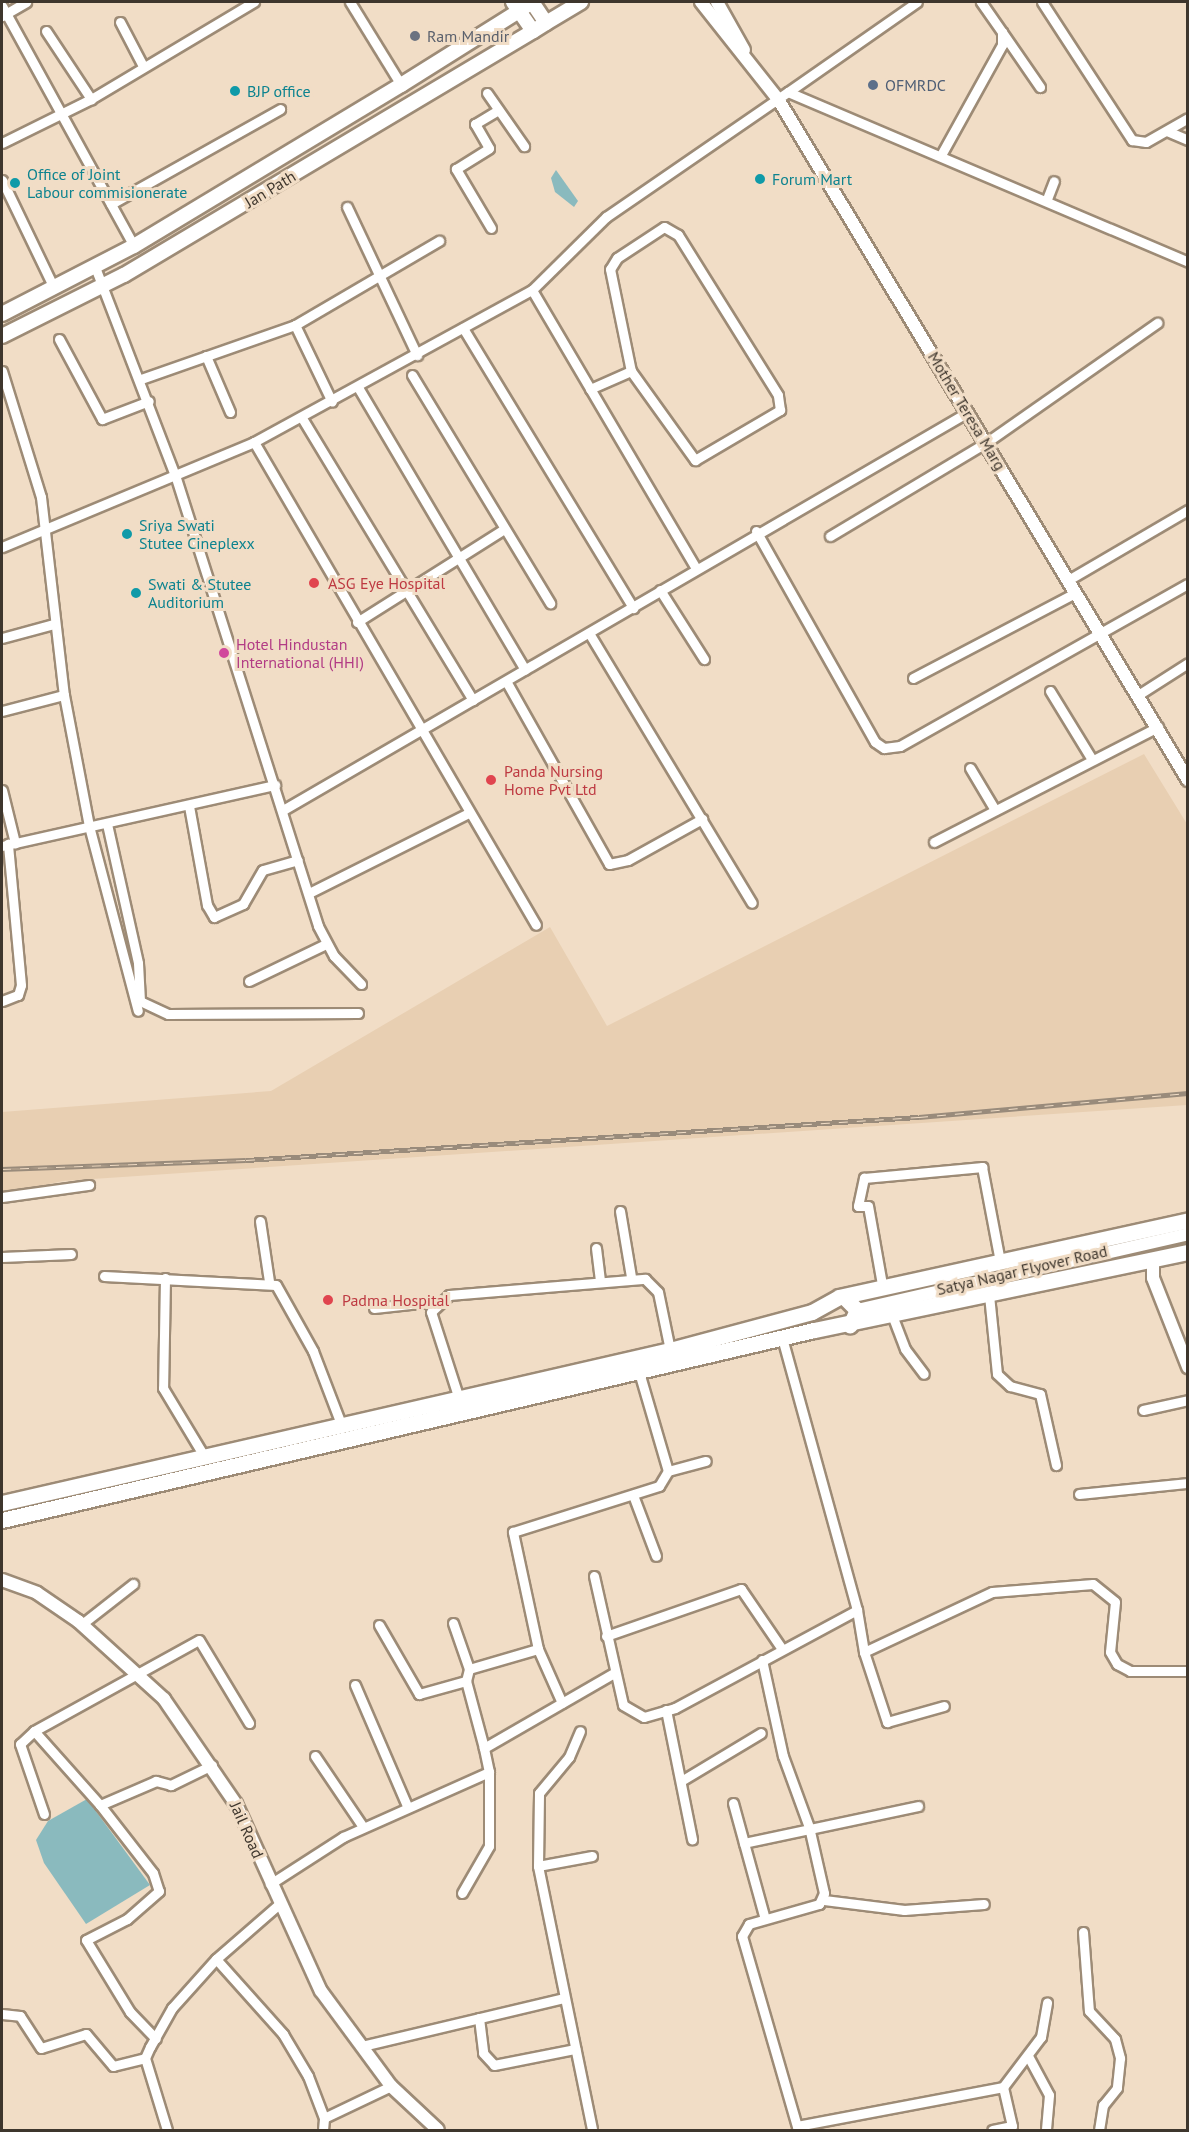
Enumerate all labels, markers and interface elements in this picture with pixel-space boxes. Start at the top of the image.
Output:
place label: Ram Mandir [427,26,509,46]
marker: Ram Mandir [408,29,422,43]
place label: OFMRDC [885,75,946,95]
marker: OFMRDC [866,78,880,92]
place label: BJP office [247,81,311,101]
marker: BJP office [228,84,242,98]
place label: Office of Joint Labour commisionerate [27,164,187,202]
street label: Jan Path [241,166,299,212]
place label: Forum Mart [772,169,852,189]
marker: Forum Mart [753,172,767,186]
marker: Office of Joint Labour commisionerate [8,176,22,190]
street label: Mother Teresa Marg [924,348,1010,474]
place label: Sriya Swati Stutee Cineplexx [139,515,255,553]
marker: Sriya Swati Stutee Cineplexx [120,527,134,541]
place label: ASG Eye Hospital [328,573,445,593]
place label: Swati & Stutee Auditorium [148,574,251,612]
marker: ASG Eye Hospital [305,574,323,592]
marker: Swati & Stutee Auditorium [129,586,143,600]
place label: Hotel Hindustan International (HHI) [236,634,364,672]
marker: Hotel Hindustan International (HHI) [217,646,231,660]
place label: Panda Nursing Home Pvt Ltd [504,761,603,799]
marker: Panda Nursing Home Pvt Ltd [482,771,500,789]
street label: Satya Nagar Flyover Road [935,1241,1109,1299]
place label: Padma Hospital [342,1290,449,1310]
marker: Padma Hospital [319,1291,337,1309]
street label: Jail Road [226,1799,268,1861]

